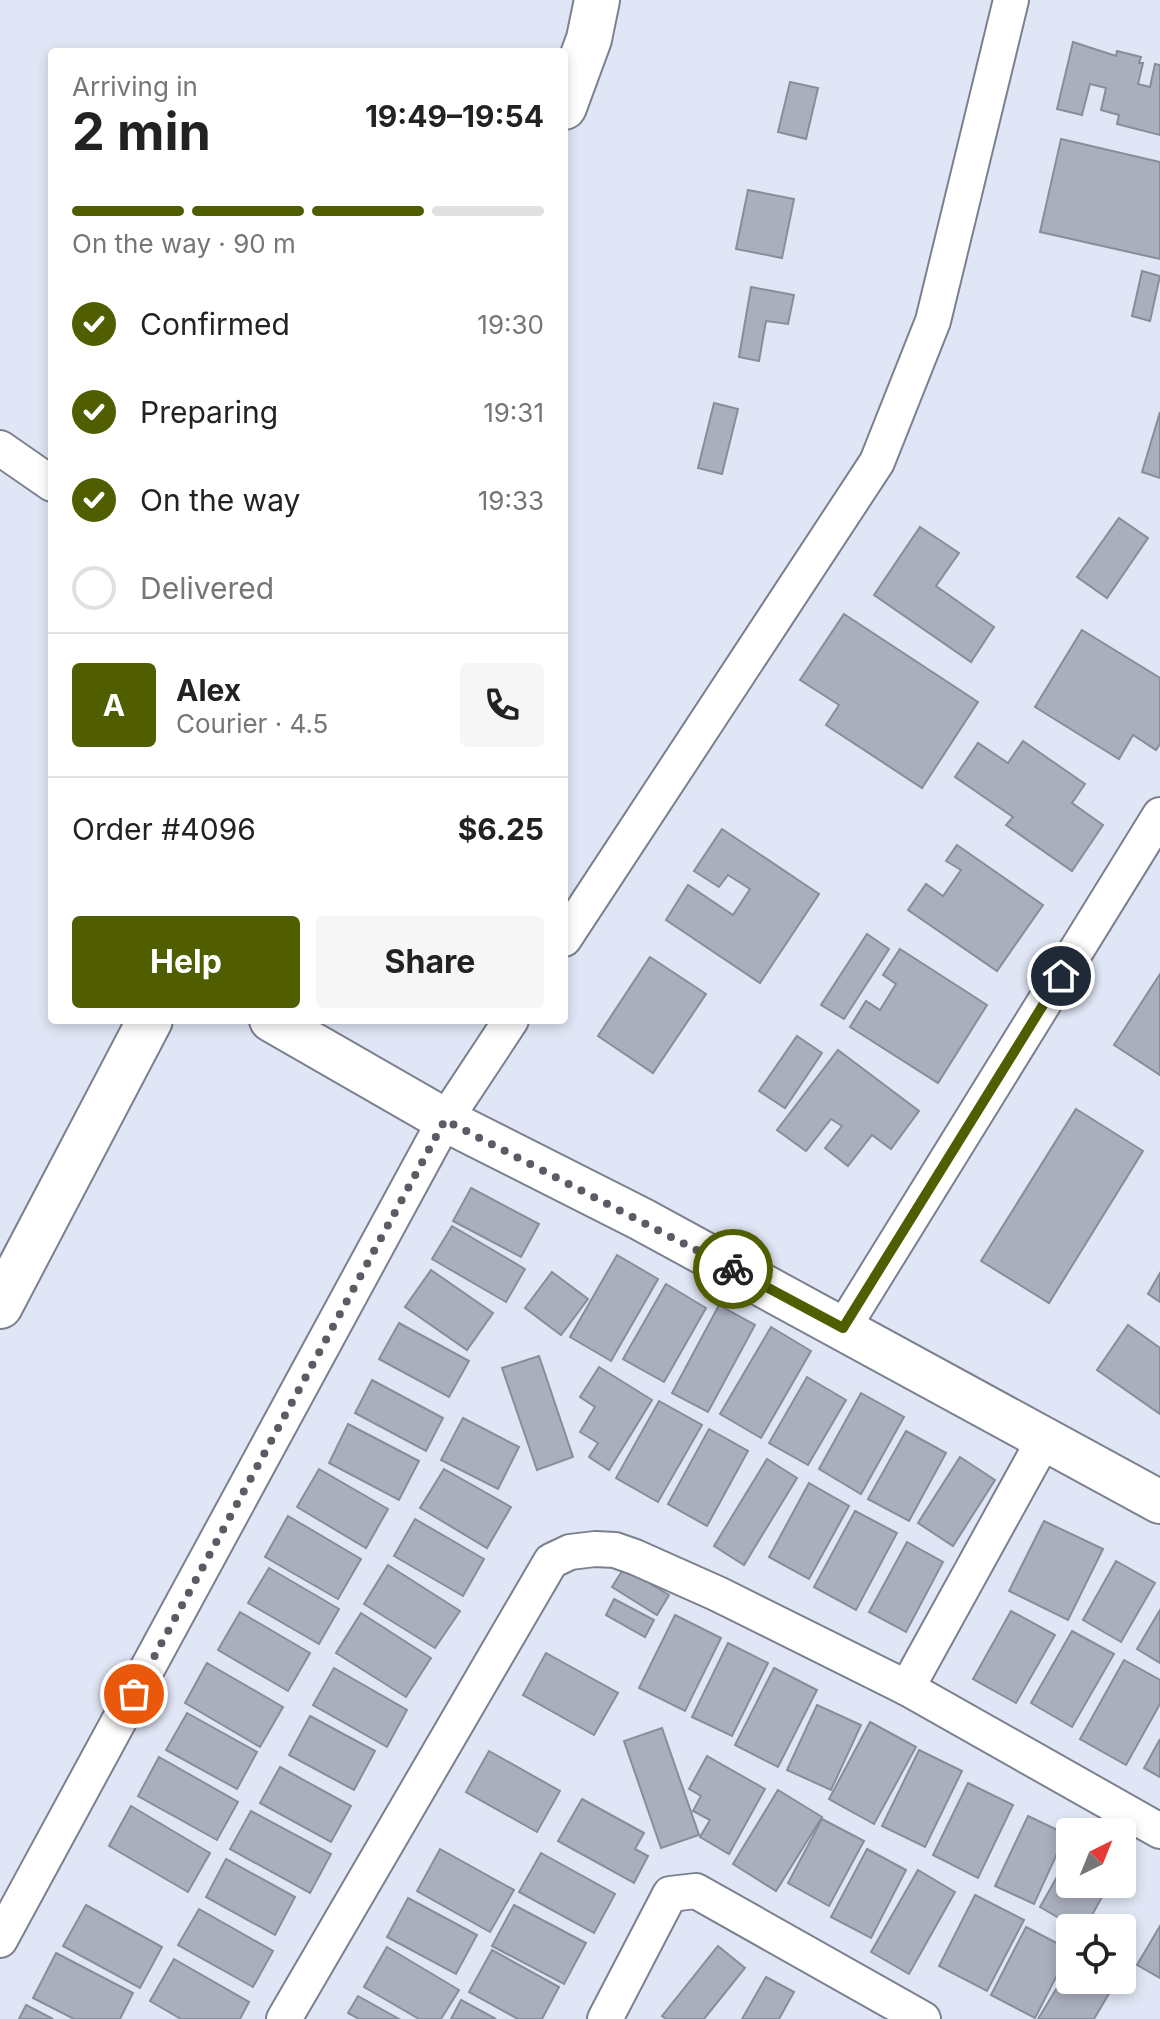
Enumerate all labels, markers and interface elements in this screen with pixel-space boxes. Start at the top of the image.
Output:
text: Arriving in [72,71,198,102]
text: 19:49–19:54 [365,98,544,134]
text: 2 min [72,100,211,163]
text: On the way · 90 m [72,228,296,259]
icon: check [72,302,116,346]
text: Confirmed [140,306,290,342]
text: 19:30 [477,309,544,340]
icon: check [72,390,116,434]
text: Preparing [140,394,278,430]
text: 19:31 [483,397,544,428]
icon: check [72,478,116,522]
text: On the way [140,482,300,518]
text: 19:33 [478,485,544,516]
text: Delivered [140,570,274,606]
button: phone [460,663,544,747]
text: Alex [176,672,241,708]
text: A [103,687,125,723]
text: Courier · 4.5 [176,708,328,739]
text: Order #4096 [72,811,256,847]
text: $6.25 [458,811,544,847]
button: Help [72,916,300,1008]
button: Share [316,916,544,1008]
pin [1027,942,1095,1010]
icon: home [1039,954,1083,998]
courier [693,1229,773,1309]
icon: bike [711,1247,755,1291]
pin [100,1660,168,1728]
icon: bag [112,1672,156,1716]
north arrow [1056,1818,1136,1898]
map controls [1056,1818,1136,1994]
button: locate [1056,1914,1136,1994]

